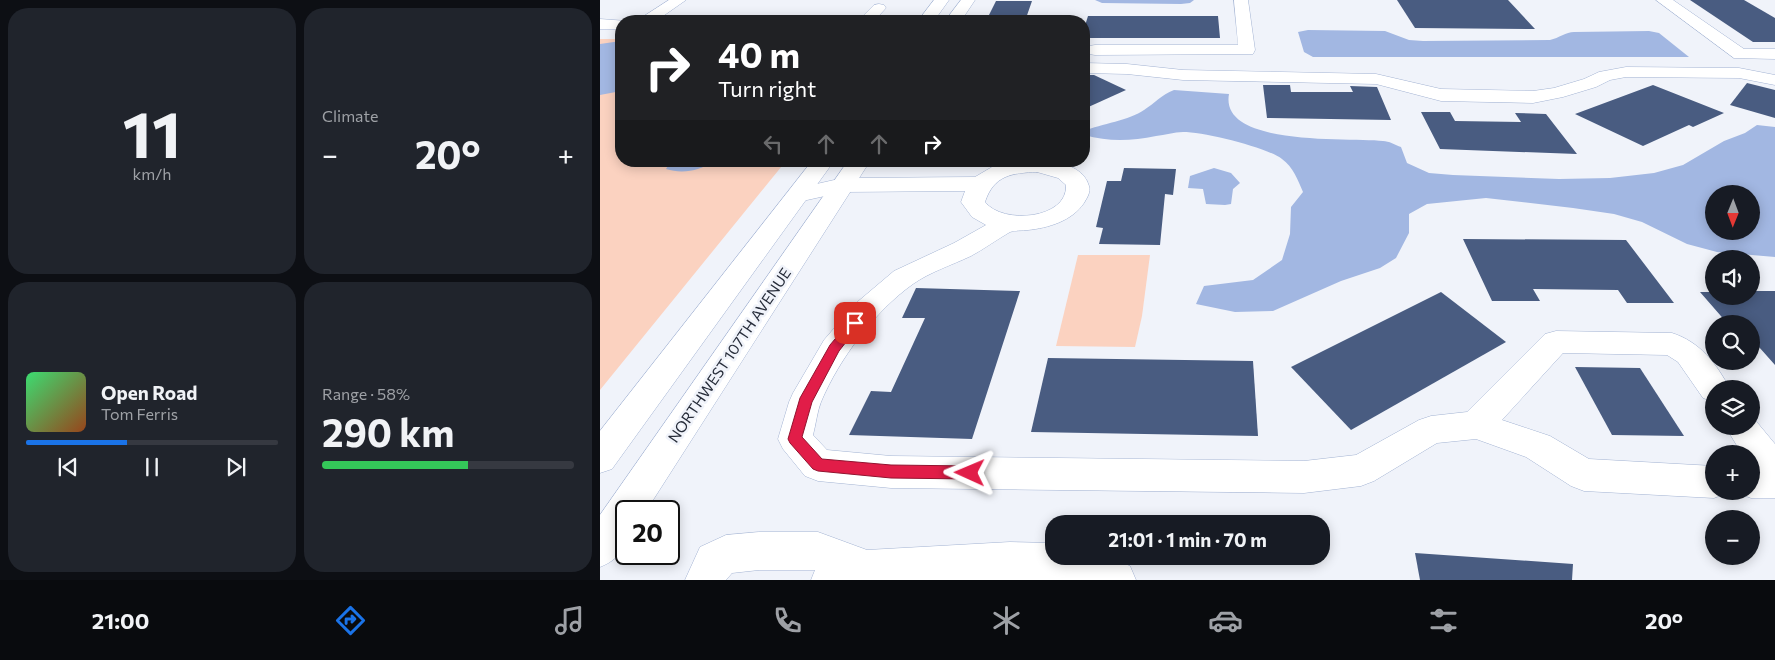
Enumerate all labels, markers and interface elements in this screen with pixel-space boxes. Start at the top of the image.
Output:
text: 40 m [718,32,800,75]
icon: right [635,35,700,100]
text: Turn right [718,75,816,102]
text: 11 [123,92,181,171]
text: Climate [322,106,378,125]
text: 20° [415,130,481,177]
icon: left [759,130,787,158]
icon: ahead [812,130,840,158]
icon: ahead [865,130,893,158]
icon: right [918,130,946,158]
text: − [322,137,338,171]
text: + [558,137,574,171]
text: km/h [133,164,171,183]
north arrow [1705,185,1760,240]
map controls [1705,185,1760,565]
button: sound [1705,250,1760,305]
street label: NORTHWEST 107TH AVENUE [664,264,794,446]
pin [834,302,876,344]
icon: arrive [841,309,869,337]
button: search [1705,315,1760,370]
button: layers [1705,380,1760,435]
text: Open Road [101,381,197,404]
text: Range · 58% [322,384,410,403]
text: Tom Ferris [101,404,178,423]
text: 290 km [322,408,454,455]
button: + [1705,445,1760,500]
position arrow [943,446,995,498]
icon: previous [54,453,82,481]
icon: pause [138,453,166,481]
icon: next [222,453,250,481]
speed limit sign: 20 [615,500,680,565]
button: − [1705,510,1760,565]
text: 21:01 · 1 min · 70 m [1108,528,1267,551]
icon: directions [333,603,368,638]
icon: music [552,603,587,638]
icon: phone [770,603,805,638]
icon: climate [989,603,1024,638]
icon: car [1208,603,1243,638]
icon: filters [1426,603,1461,638]
text: 21:00 [92,607,149,634]
text: 20° [1645,607,1683,634]

